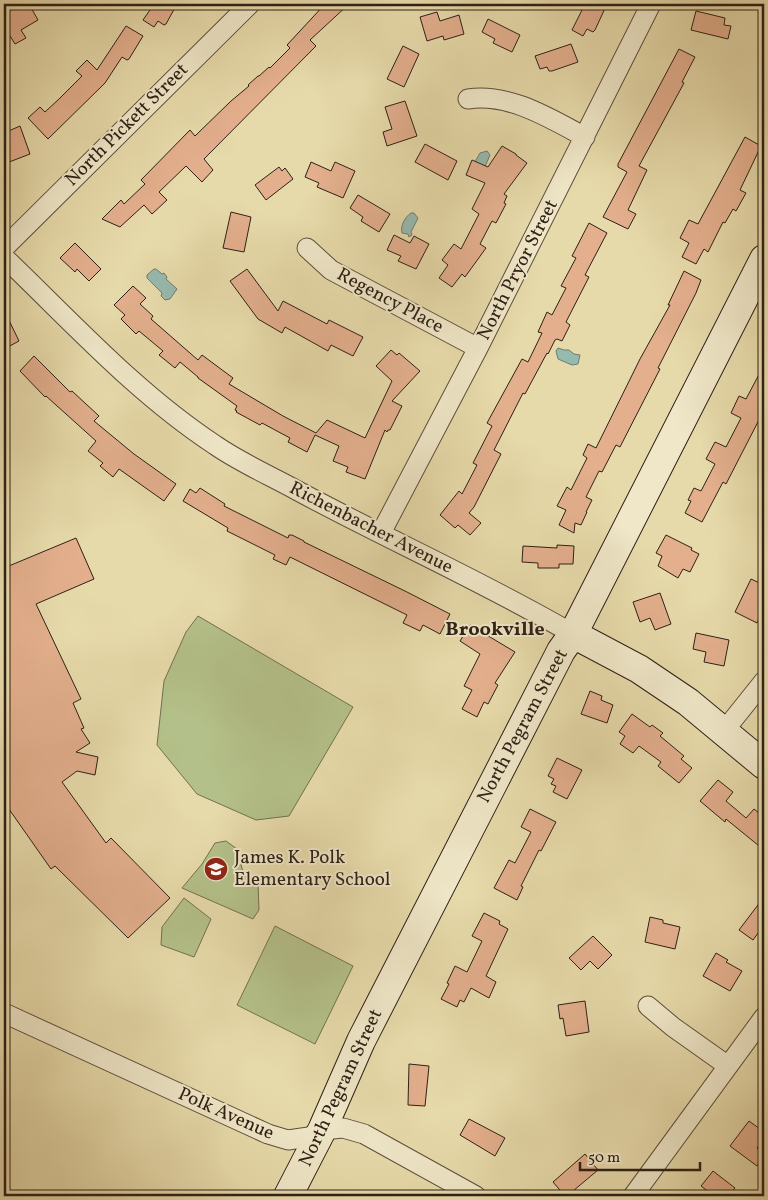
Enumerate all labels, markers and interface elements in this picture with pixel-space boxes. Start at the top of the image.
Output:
street label: North Pickett Street [60,57,195,192]
street label: North Pryor Street [471,195,565,345]
street label: Regency Place [332,262,448,340]
street label: Richenbacher Avenue [285,475,457,581]
district label: Brookville [445,616,545,644]
street label: North Pegram Street [471,644,575,808]
place label: James K. Polk Elementary School [234,845,391,893]
school or university icon: James K. Polk Elementary School [203,856,229,882]
street label: North Pegram Street [293,1005,389,1171]
street label: Polk Avenue [174,1081,278,1147]
scale bar [580,1140,700,1172]
text: 50 m [588,1148,620,1169]

